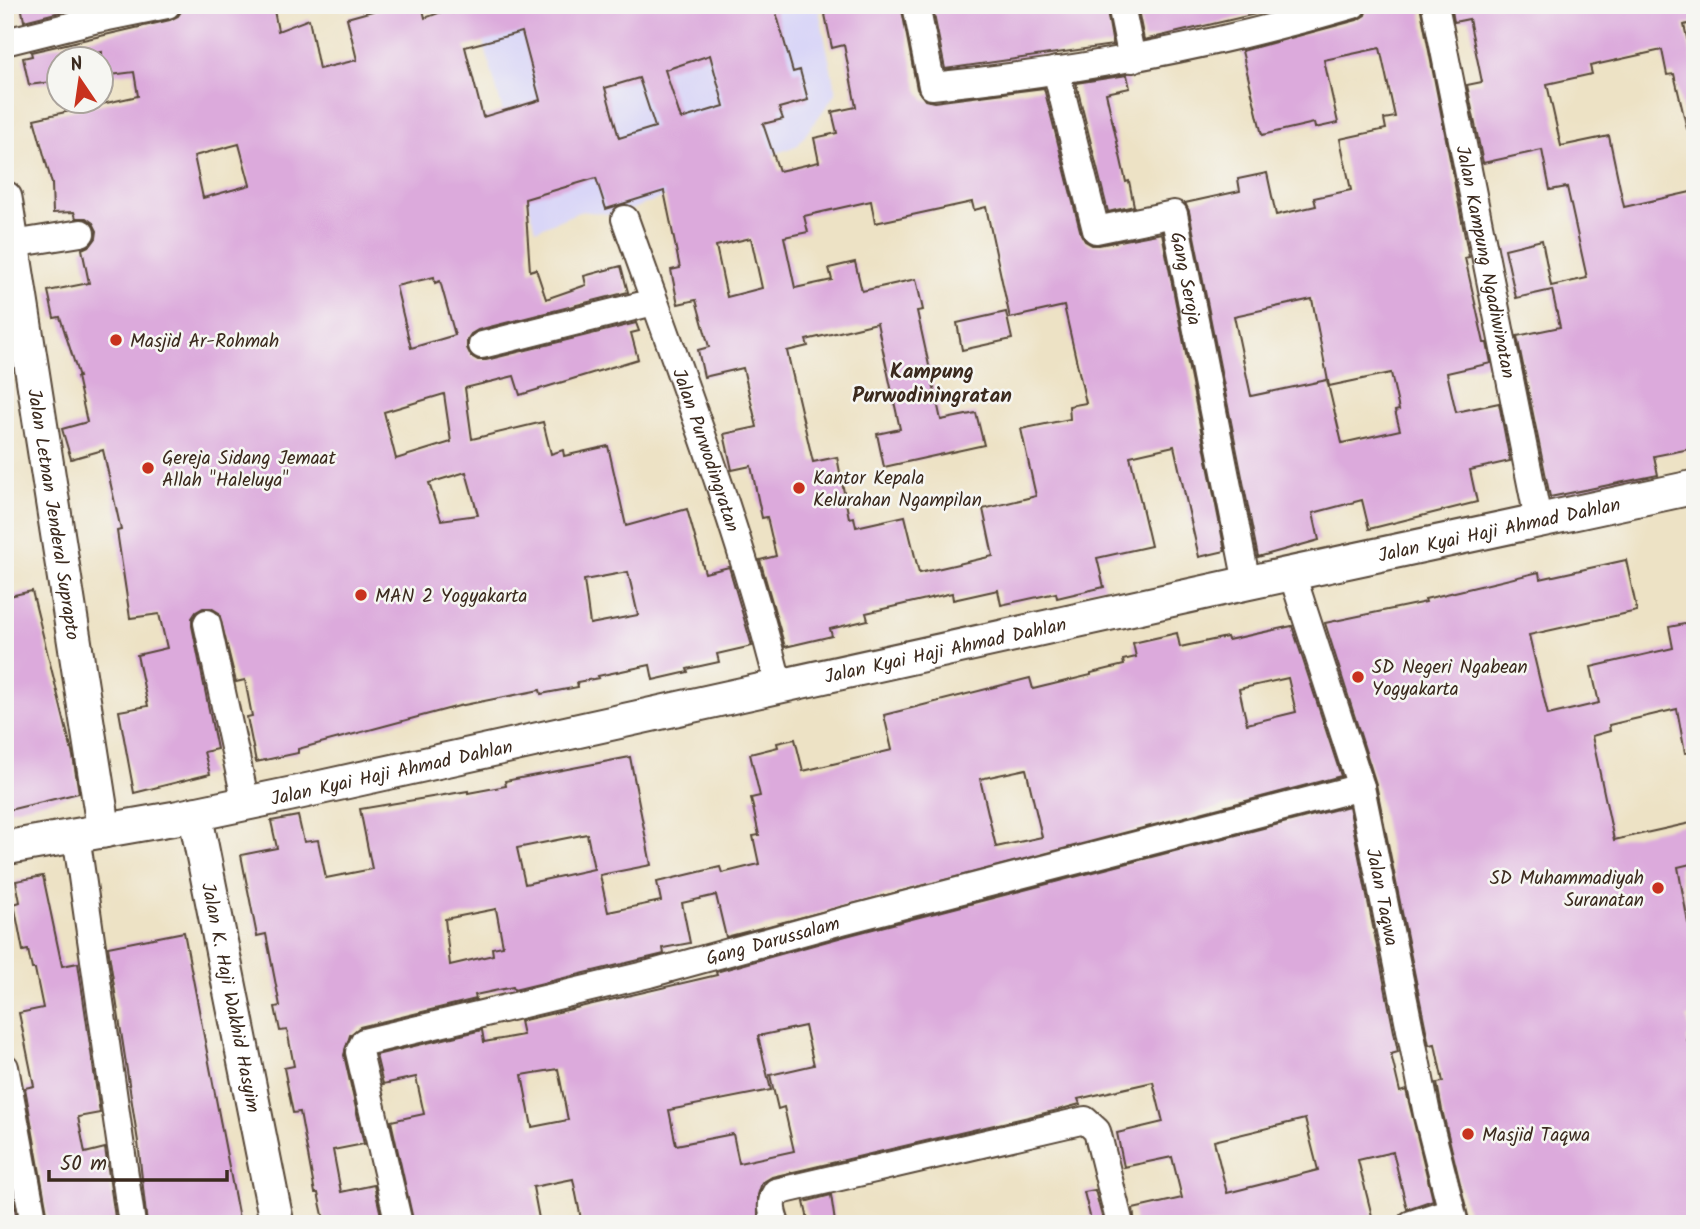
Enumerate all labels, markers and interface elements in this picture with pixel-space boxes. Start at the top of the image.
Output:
north arrow [46,46,116,116]
text: N [67,49,86,81]
street label: Jalan Kampung Ngadiwinatan [1447,143,1523,381]
street label: Gang Seroja [1161,229,1209,328]
place label: Masjid Ar-Rohmah [130,327,279,357]
marker: Masjid Ar-Rohmah [108,332,124,348]
district label: Kampung Purwodiningratan [852,356,1012,413]
street label: Jalan Purwodingratan [663,365,747,536]
street label: Jalan Letnan Jenderal Suprapto [18,387,87,642]
place label: Gereja Sidang Jemaat Allah "Haleluya" [162,444,337,496]
marker: Gereja Sidang Jemaat Allah "Haleluya" [140,460,156,476]
place label: Kantor Kepala Kelurahan Ngampilan [813,464,982,516]
marker: Kantor Kepala Kelurahan Ngampilan [791,480,807,496]
street label: Jalan Kyai Haji Ahmad Dahlan [1376,490,1624,571]
place label: MAN 2 Yogyakarta [375,582,527,612]
marker: MAN 2 Yogyakarta [353,587,369,603]
street label: Jalan Kyai Haji Ahmad Dahlan [822,610,1069,693]
place label: SD Negeri Ngabean Yogyakarta [1372,653,1528,705]
marker: SD Negeri Ngabean Yogyakarta [1350,669,1366,685]
street label: Jalan Kyai Haji Ahmad Dahlan [268,733,516,815]
street label: Jalan Taqwa [1357,846,1406,949]
place label: SD Muhammadiyah Suranatan [1490,864,1644,916]
street label: Jalan K. Haji Wakhid Hasyim [192,880,267,1115]
marker: SD Muhammadiyah Suranatan [1650,880,1666,896]
street label: Gang Darussalam [703,909,844,975]
place label: Masjid Taqwa [1482,1121,1590,1151]
marker: Masjid Taqwa [1460,1126,1476,1142]
scale bar [49,1138,228,1182]
text: 50 m [60,1148,107,1181]

